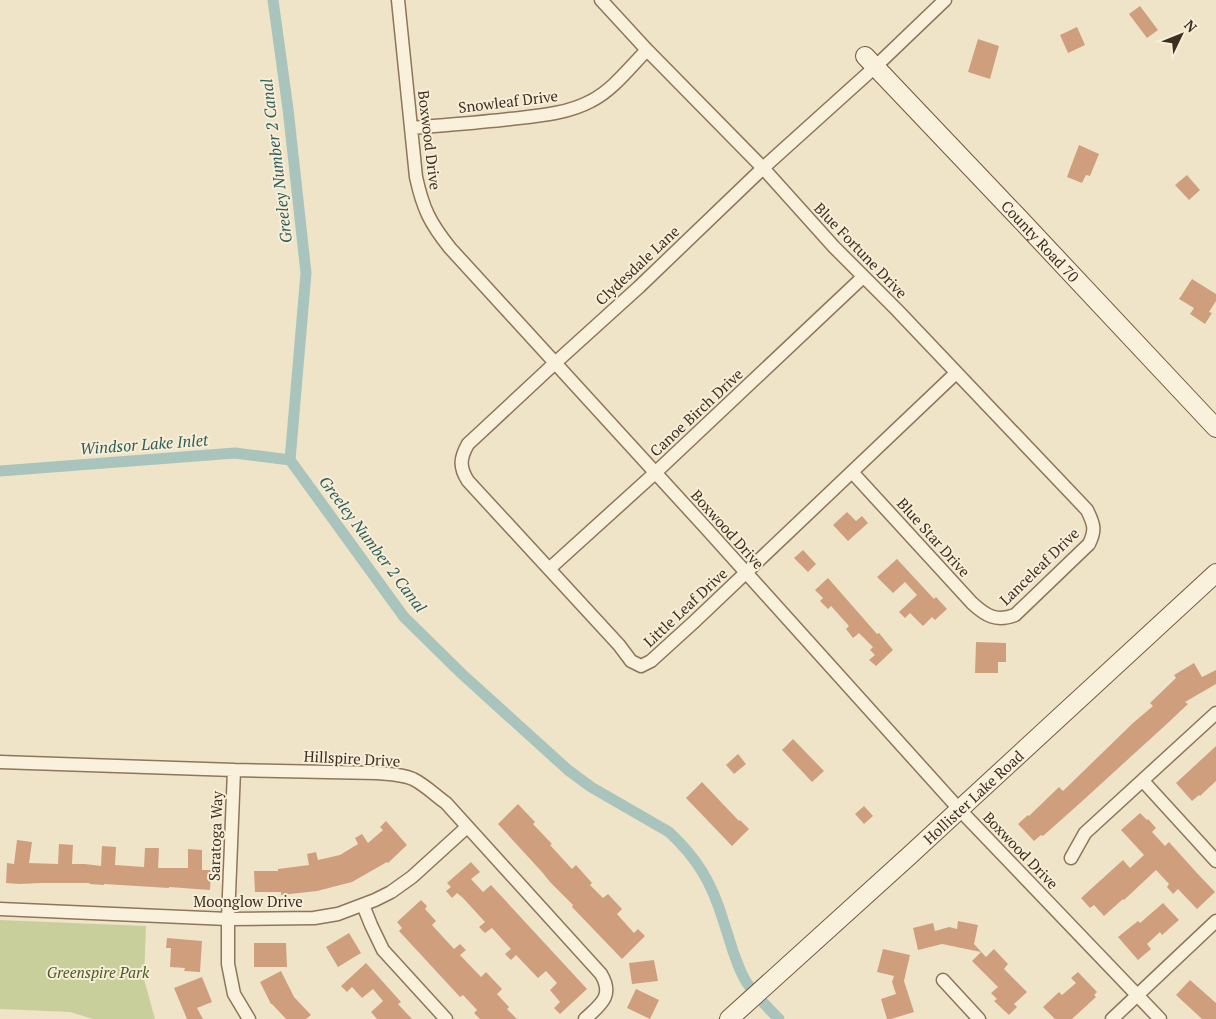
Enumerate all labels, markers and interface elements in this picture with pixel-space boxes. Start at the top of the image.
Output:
north arrow [1156,10,1206,60]
text: N [1180,15,1202,36]
water label: Greeley Number 2 Canal [255,77,297,245]
street label: Snowleaf Drive [457,85,559,117]
street label: Boxwood Drive [414,89,446,191]
street label: County Road 70 [997,196,1084,286]
street label: Blue Fortune Drive [810,198,912,302]
street label: Clydesdale Lane [591,221,683,309]
street label: Canoe Birch Drive [645,364,747,460]
water label: Windsor Lake Inlet [79,428,210,459]
water label: Greeley Number 2 Canal [314,471,432,617]
street label: Boxwood Drive [687,485,769,573]
street label: Blue Star Drive [893,493,975,581]
street label: Lanceleaf Drive [995,523,1083,609]
street label: Little Leaf Drive [639,563,731,651]
street label: Hillspire Drive [303,745,401,771]
street label: Hollister Lake Road [919,746,1028,848]
street label: Saratoga Way [203,790,227,881]
street label: Boxwood Drive [979,807,1063,893]
street label: Moonglow Drive [193,891,303,911]
park label: Greenspire Park [47,962,150,982]

